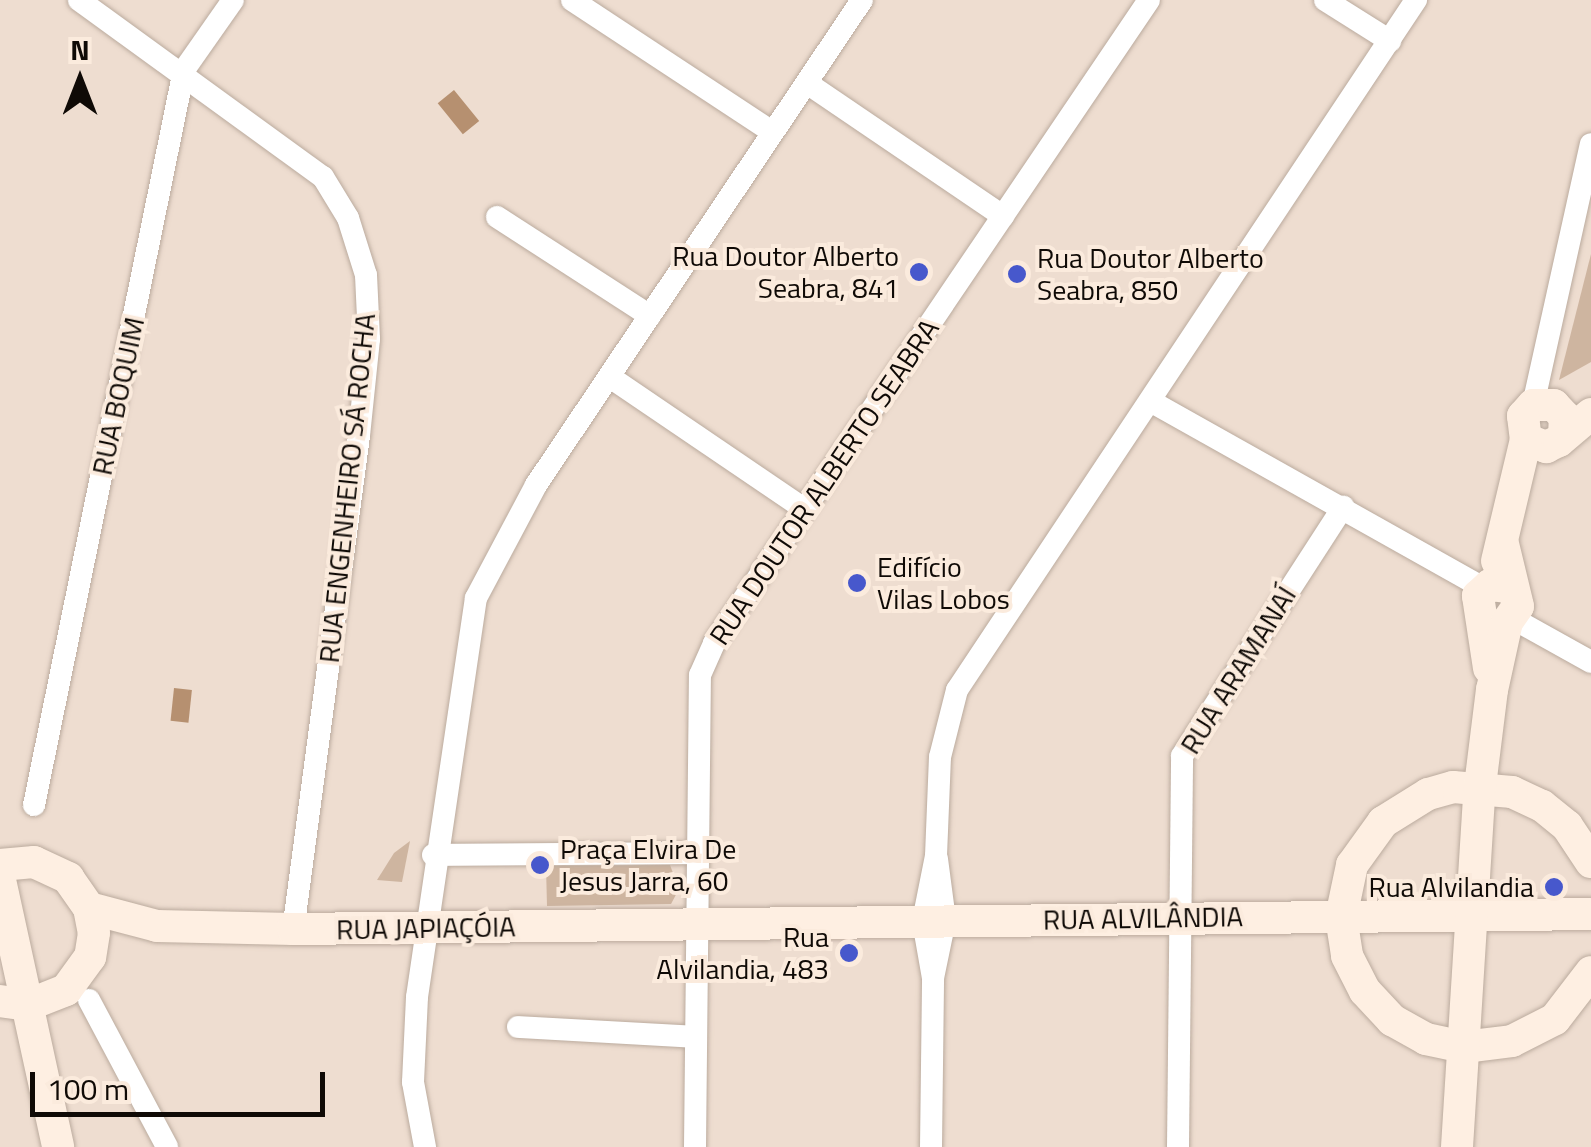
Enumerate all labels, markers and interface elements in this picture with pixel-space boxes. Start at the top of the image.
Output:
text: N [70,28,90,71]
north arrow [30,30,130,130]
place label: Rua Doutor Alberto Seabra, 841 [672,239,899,305]
place label: Rua Doutor Alberto Seabra, 850 [1037,241,1264,307]
marker: Rua Doutor Alberto Seabra, 841 [908,261,930,283]
marker: Rua Doutor Alberto Seabra, 850 [1006,263,1028,285]
street label: RUA ENGENHEIRO SÁ ROCHA [312,311,382,665]
street label: RUA DOUTOR ALBERTO SEABRA [702,313,946,651]
street label: RUA BOQUIM [85,314,151,478]
place label: Edifício Vilas Lobos [877,550,1010,616]
marker: Edifício Vilas Lobos [846,572,868,594]
street label: RUA ARAMANAÍ [1173,580,1303,760]
place label: Praça Elvira De Jesus Jarra, 60 [560,832,736,898]
marker: Praça Elvira De Jesus Jarra, 60 [529,854,551,876]
place label: Rua Alvilandia [1369,870,1534,904]
marker: Rua Alvilandia [1543,876,1565,898]
street label: RUA ALVILÂNDIA [1043,899,1243,937]
street label: RUA JAPIAÇÓIA [336,910,516,946]
place label: Rua Alvilandia, 483 [656,920,829,986]
marker: Rua Alvilandia, 483 [838,942,860,964]
scale bar [35,1052,330,1114]
text: 100 m [47,1066,129,1112]

